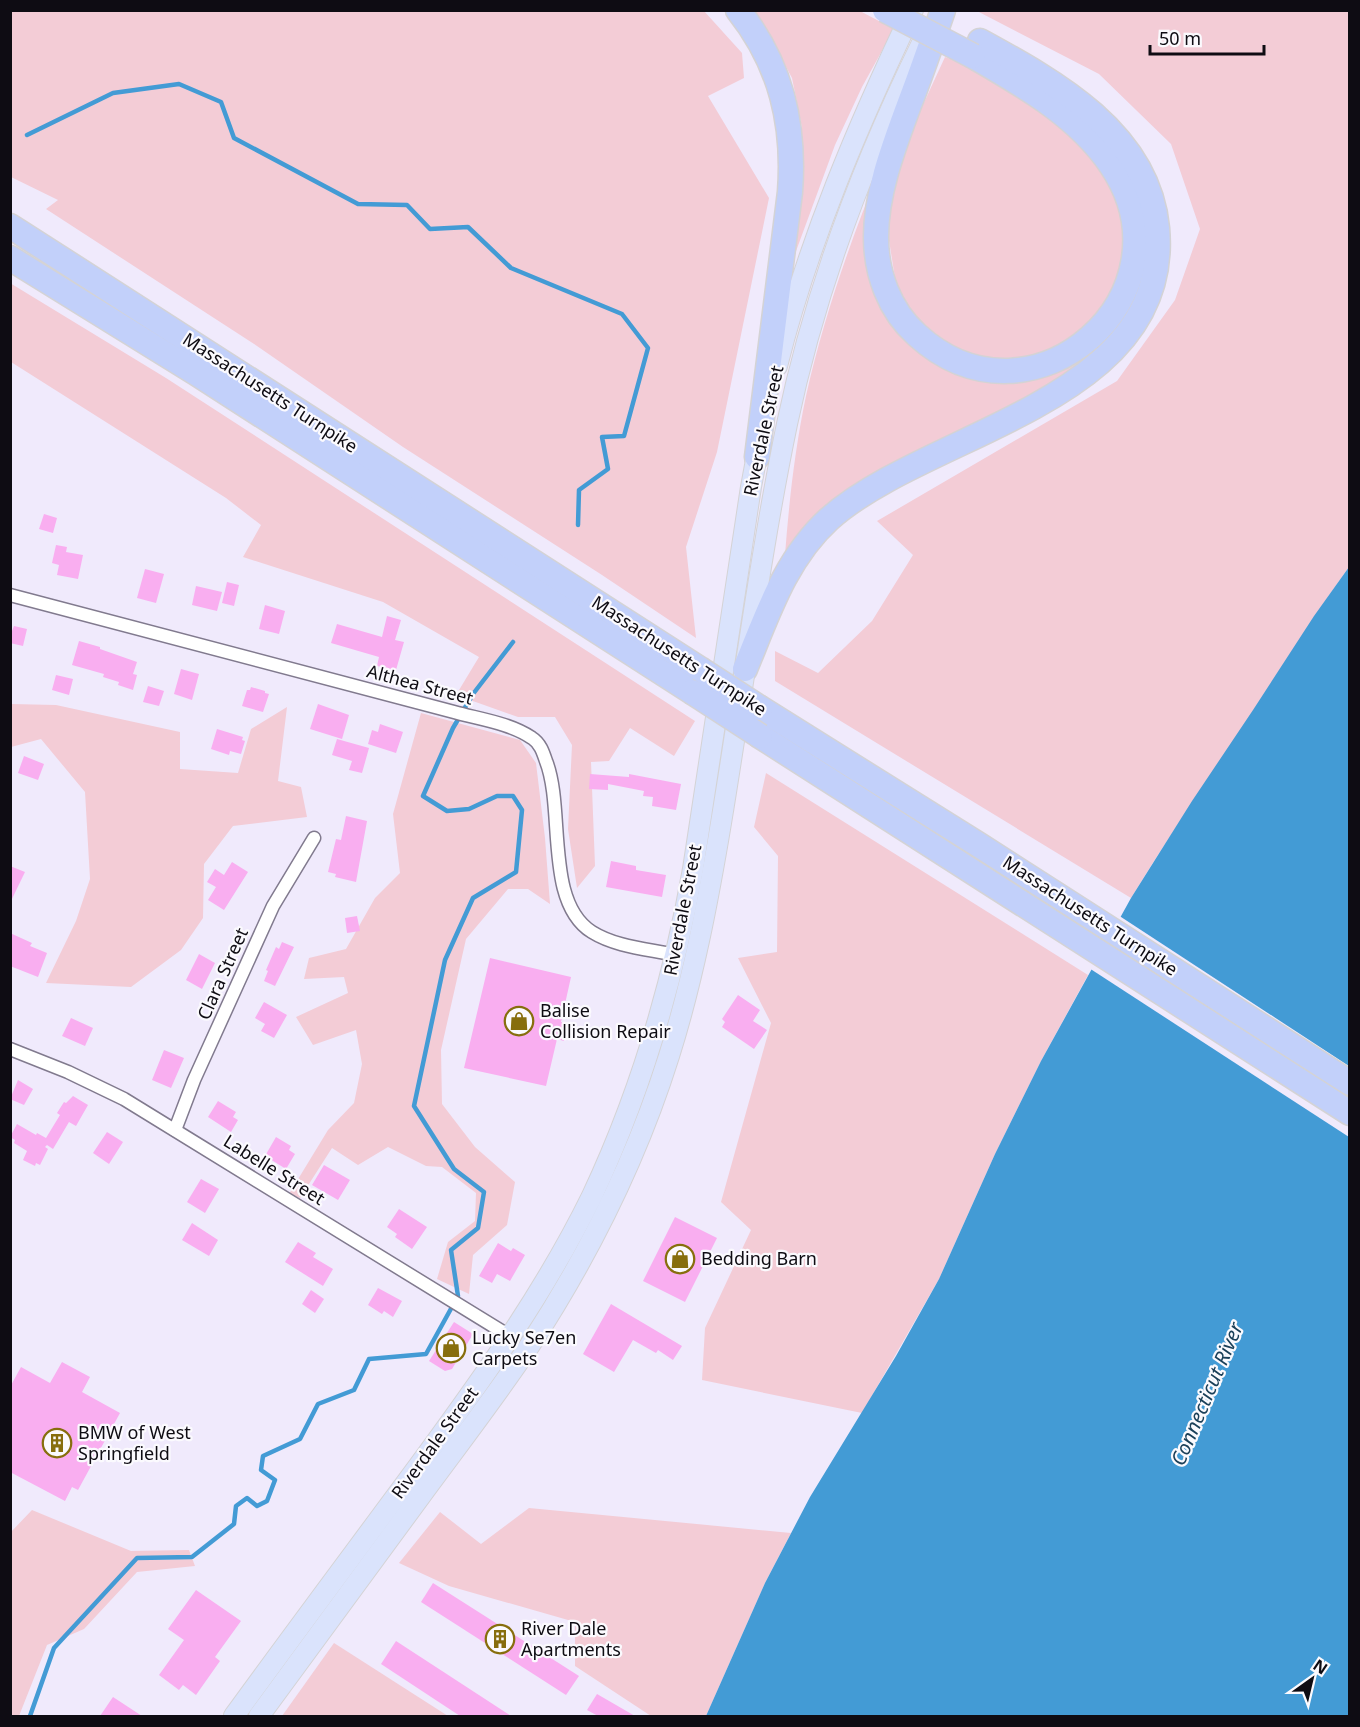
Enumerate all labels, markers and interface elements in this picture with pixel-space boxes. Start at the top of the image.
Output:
scale bar [1150,18,1264,56]
text: 50 m [1159,26,1201,50]
street label: Massachusetts Turnpike [178,327,363,458]
street label: Riverdale Street [737,363,789,498]
street label: Massachusetts Turnpike [587,590,772,721]
street label: Althea Street [365,658,476,710]
street label: Riverdale Street [658,842,707,977]
street label: Massachusetts Turnpike [998,850,1183,981]
street label: Clara Street [191,923,253,1023]
place label: Balise Collision Repair [540,998,671,1043]
shop icon: Balise Collision Repair [503,1005,535,1037]
street label: Labelle Street [219,1128,330,1210]
shop icon: Bedding Barn [664,1243,696,1275]
place label: Bedding Barn [701,1246,817,1270]
water label: Connecticut River [1164,1317,1249,1470]
place label: Lucky Se7en Carpets [472,1325,576,1370]
shop icon: Lucky Se7en Carpets [435,1332,467,1364]
street label: Riverdale Street [385,1381,483,1503]
place label: BMW of West Springfield [78,1420,191,1465]
building icon: BMW of West Springfield [41,1427,73,1459]
place label: River Dale Apartments [521,1616,621,1661]
building icon: River Dale Apartments [484,1623,516,1655]
north arrow [1282,1649,1342,1709]
text: N [1309,1654,1332,1679]

